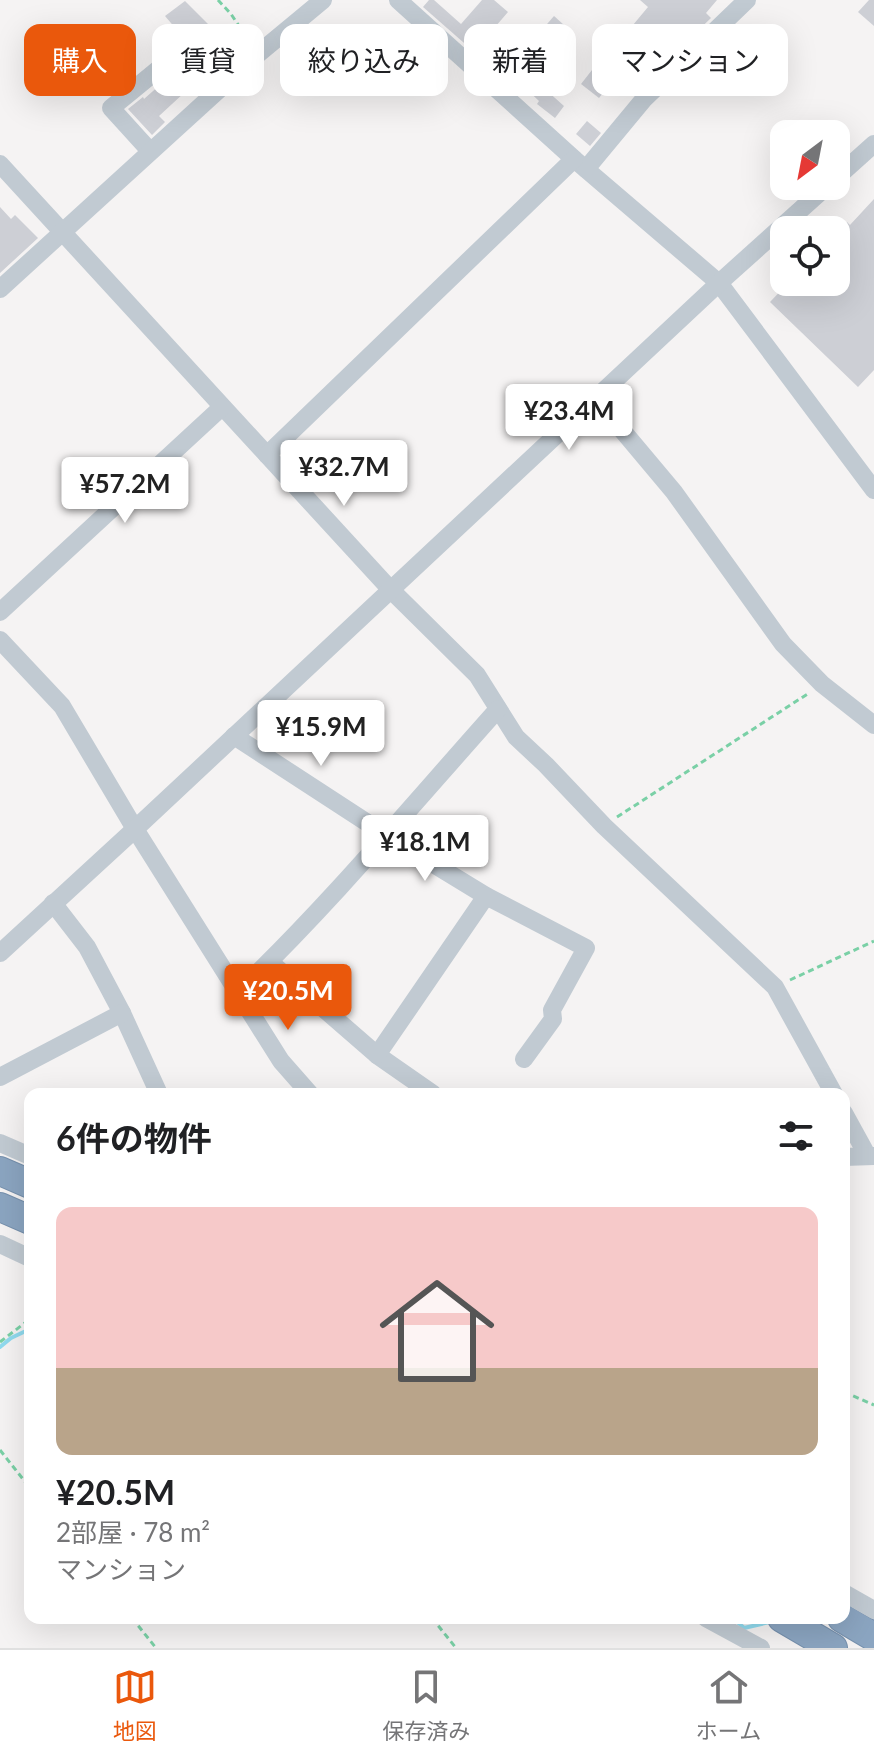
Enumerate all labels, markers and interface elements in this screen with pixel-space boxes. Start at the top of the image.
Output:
chip: 購入 [24,24,136,96]
chip: 賃貸 [152,24,264,96]
chip: 絞り込み [280,24,448,96]
chip: 新着 [464,24,576,96]
chip: マンション [592,24,788,96]
north arrow [770,120,850,200]
map controls [770,120,850,296]
button: locate [770,216,850,296]
pin: ¥23.4M [504,384,634,452]
text: ¥23.4M [523,394,615,426]
pin: ¥32.7M [279,440,409,508]
text: ¥32.7M [298,450,390,482]
pin: ¥57.2M [60,457,190,525]
text: ¥57.2M [79,467,171,499]
pin: ¥15.9M [256,700,386,768]
text: ¥15.9M [275,710,367,742]
pin: ¥18.1M [360,815,490,883]
text: ¥18.1M [379,825,471,857]
pin: ¥20.5M [223,964,353,1032]
text: ¥20.5M [242,974,334,1006]
icon: filters [774,1114,818,1158]
text: 6件の物件 [56,1117,212,1158]
icon: home [365,1259,509,1403]
text: ¥20.5M [56,1471,175,1512]
text: 2部屋 · 78 m² [56,1516,210,1548]
text: マンション [56,1553,186,1585]
tab: 地図 [113,1665,157,1745]
tab: 保存済み [382,1665,470,1745]
tab: ホーム [696,1665,761,1745]

